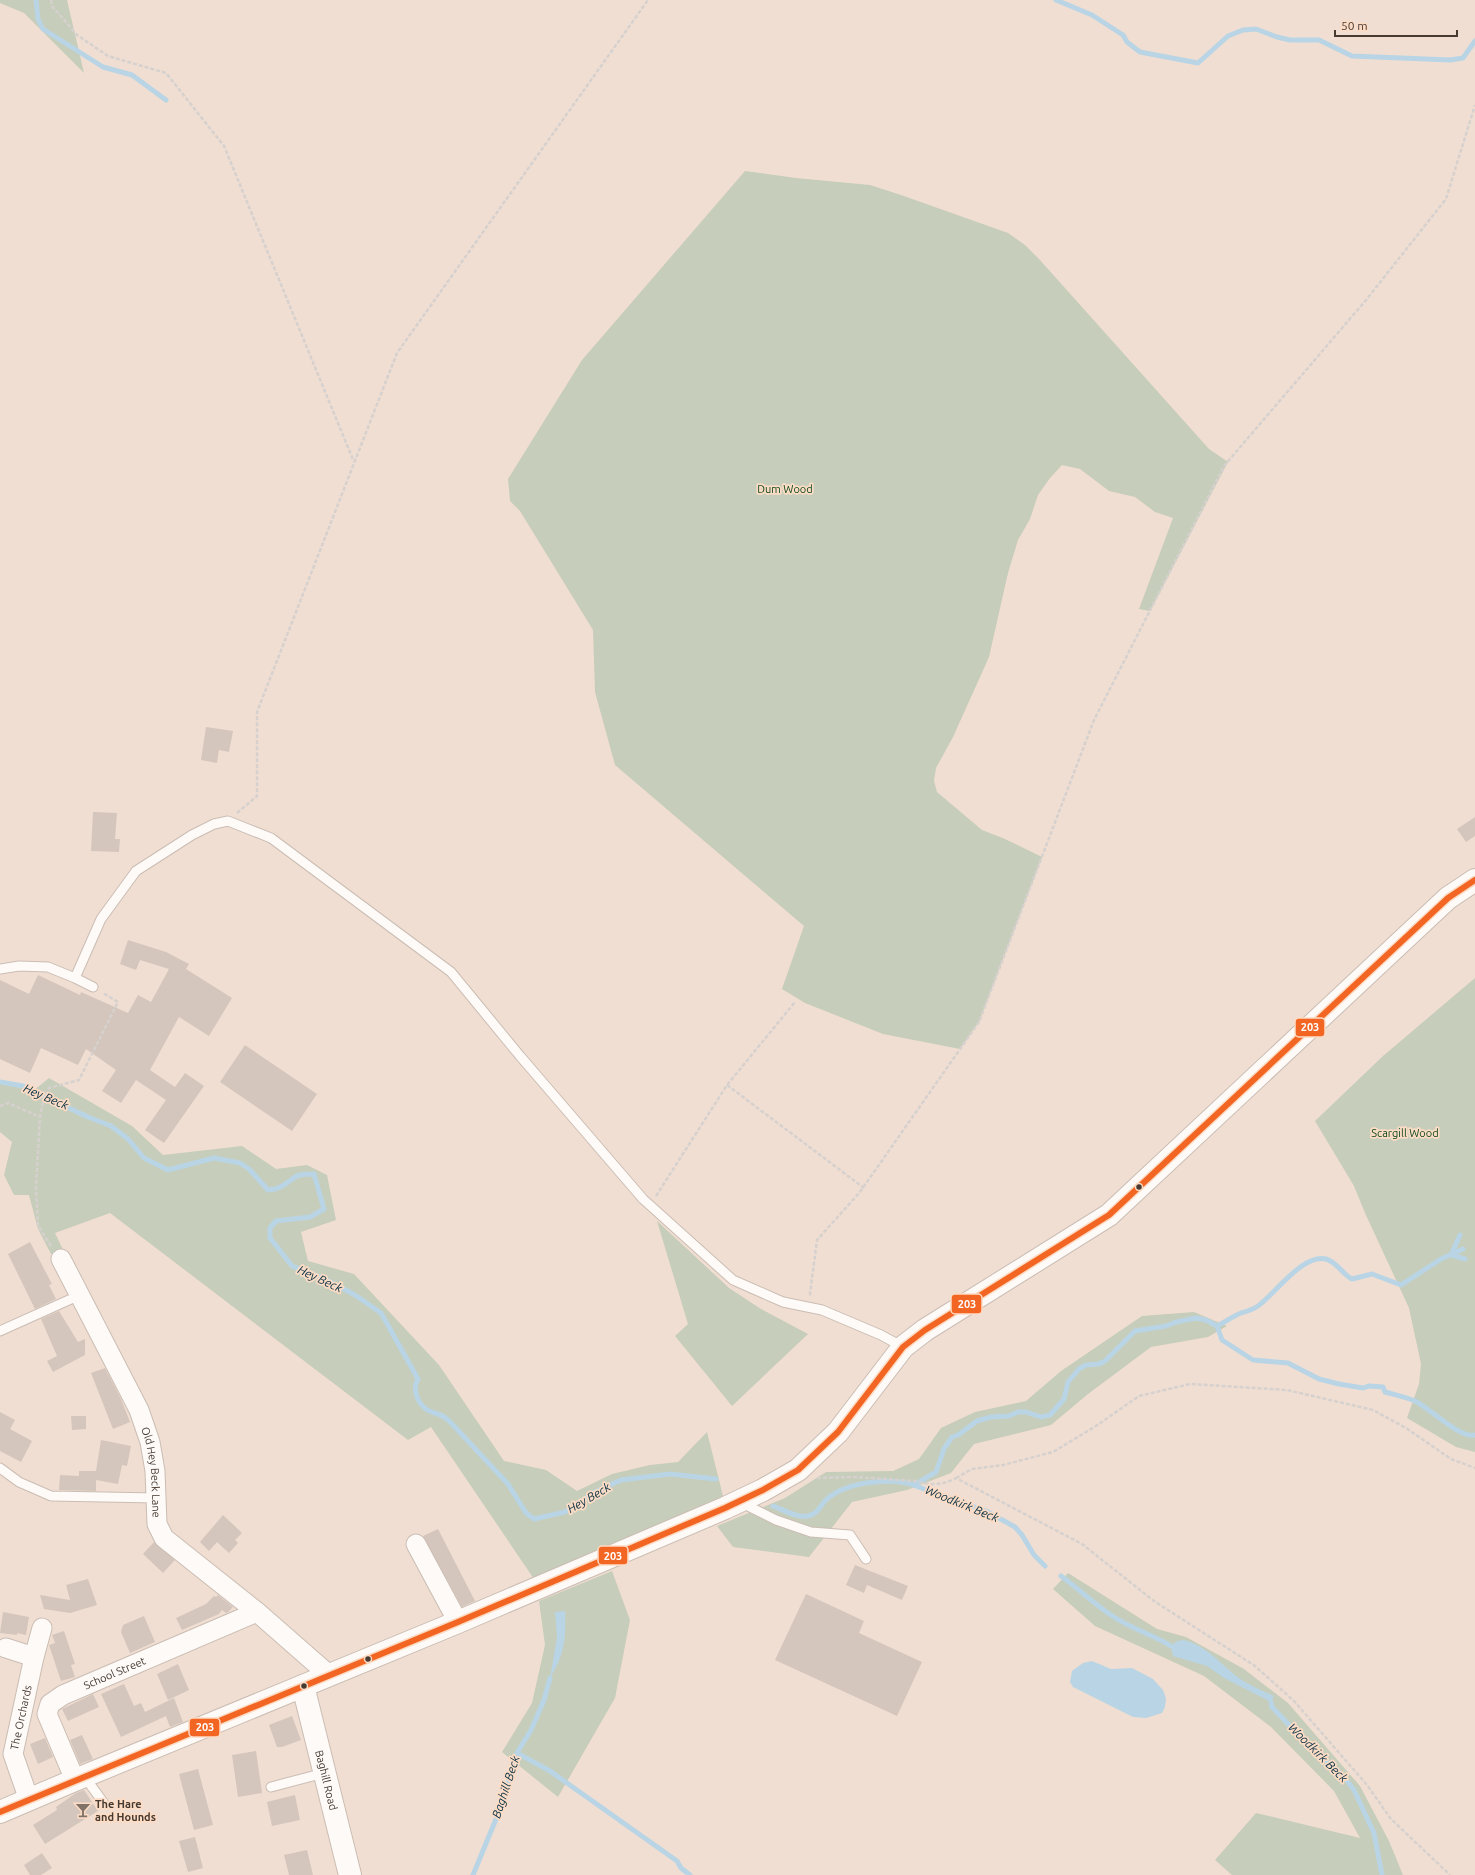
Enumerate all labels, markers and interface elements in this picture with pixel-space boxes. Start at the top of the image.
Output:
scale bar [1335,12,1457,38]
text: 50 m [1341,19,1368,32]
park label: Dum Wood [757,483,813,495]
line badge: 203 [1295,1018,1325,1037]
text: 203 [1301,1021,1319,1033]
water label: Hey Beck [22,1081,72,1112]
park label: Scargill Wood [1371,1127,1439,1139]
unlabelled marker [1134,1182,1144,1192]
water label: Hey Beck [296,1263,345,1295]
line badge: 203 [951,1294,982,1314]
text: 203 [958,1298,976,1310]
street label: Old Hey Beck Lane [139,1425,163,1518]
water label: Hey Beck [565,1480,613,1515]
water label: Woodkirk Beck [924,1483,1002,1525]
line badge: 203 [598,1546,628,1565]
text: 203 [604,1550,622,1562]
street label: School Street [82,1654,148,1691]
unlabelled marker [363,1654,373,1664]
unlabelled marker [299,1681,309,1691]
street label: The Orchards [8,1684,34,1751]
line badge: 203 [189,1718,220,1737]
water label: Woodkirk Beck [1286,1720,1351,1785]
text: 203 [196,1721,214,1733]
street label: Baghill Road [313,1749,340,1811]
water label: Baghill Beck [489,1753,522,1820]
place label: The Hare and Hounds [95,1798,156,1823]
bar icon: The Hare and Hounds [74,1801,92,1819]

